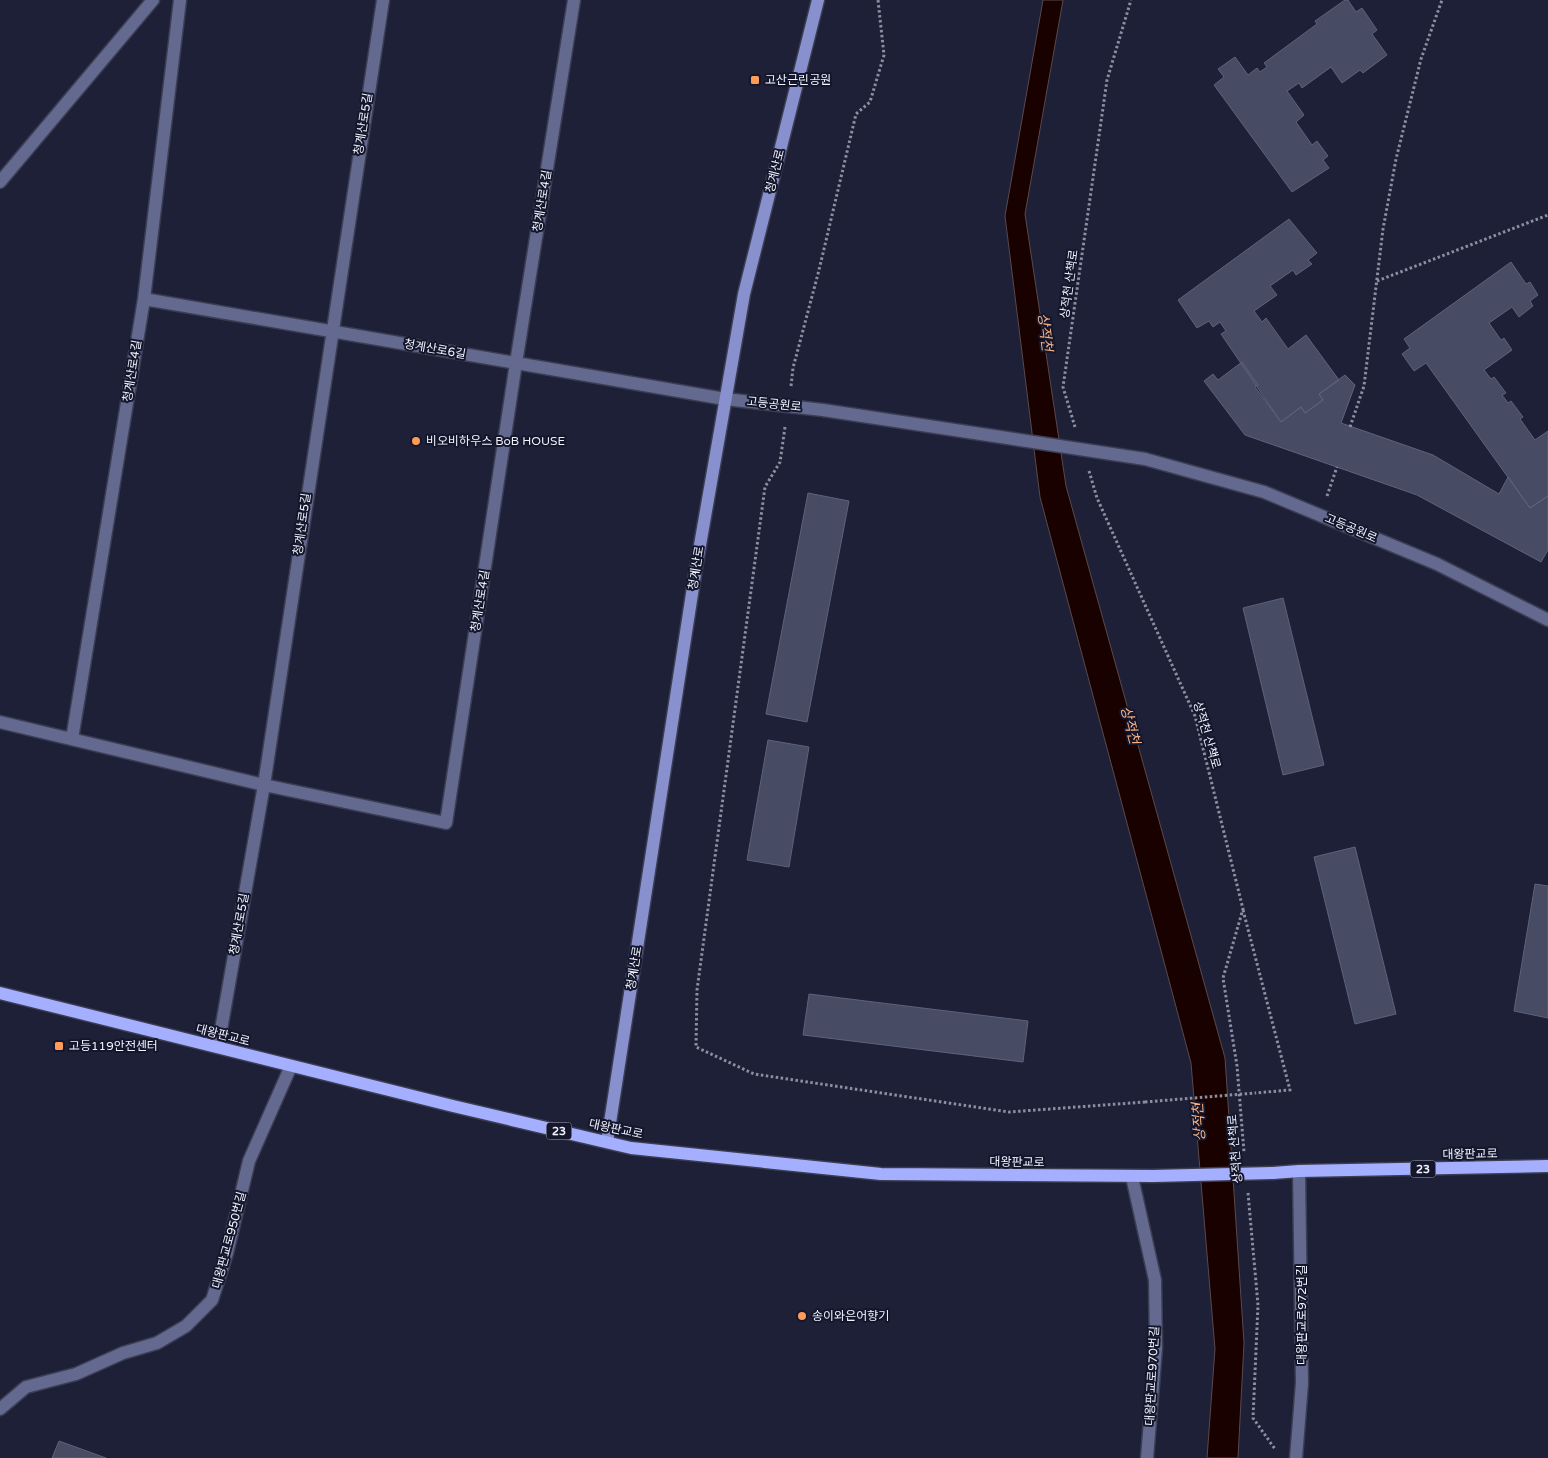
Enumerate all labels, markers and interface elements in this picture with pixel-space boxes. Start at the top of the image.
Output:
place label: 고산근린공원 [765,73,831,87]
marker: 고산근린공원 [749,74,761,86]
street label: 청계산로5길 [351,92,375,156]
street label: 청계산로 [763,148,787,194]
street label: 청계산로4길 [530,169,554,233]
street label: 상적천 산책로 [1057,249,1081,319]
water label: 상적천 [1034,312,1056,353]
street label: 청계산로6길 [403,337,467,361]
street label: 청계산로4길 [120,339,144,403]
street label: 고등공원로 [746,394,802,414]
place label: 비오비하우스 BoB HOUSE [426,434,565,448]
marker: 비오비하우스 BoB HOUSE [410,435,422,447]
street label: 청계산로5길 [291,492,313,556]
street label: 고등공원로 [1323,511,1379,545]
street label: 청계산로 [686,545,706,591]
street label: 청계산로4길 [468,569,492,633]
street label: 상적천 산책로 [1191,700,1223,770]
water label: 상적천 [1117,704,1144,747]
street label: 청계산로5길 [227,892,251,956]
street label: 청계산로 [624,945,644,991]
street label: 대왕판교로 [195,1022,251,1048]
place label: 고등119안전센터 [69,1039,158,1053]
marker: 고등119안전센터 [53,1040,65,1052]
water label: 상적천 [1189,1101,1209,1142]
street label: 상적천 산책로 [1225,1114,1245,1184]
street label: 대왕판교로 [588,1116,644,1142]
road number: 23 [546,1122,572,1140]
street label: 대왕판교로 [1442,1147,1498,1161]
street label: 대왕판교로 [989,1155,1045,1169]
road number: 23 [1410,1160,1436,1178]
street label: 대왕판교로950번길 [209,1190,249,1290]
street label: 대왕판교로972번길 [1295,1265,1309,1365]
place label: 송이와은어향기 [812,1309,889,1323]
marker: 송이와은어향기 [796,1310,808,1322]
street label: 대왕판교로970번길 [1142,1326,1162,1426]

